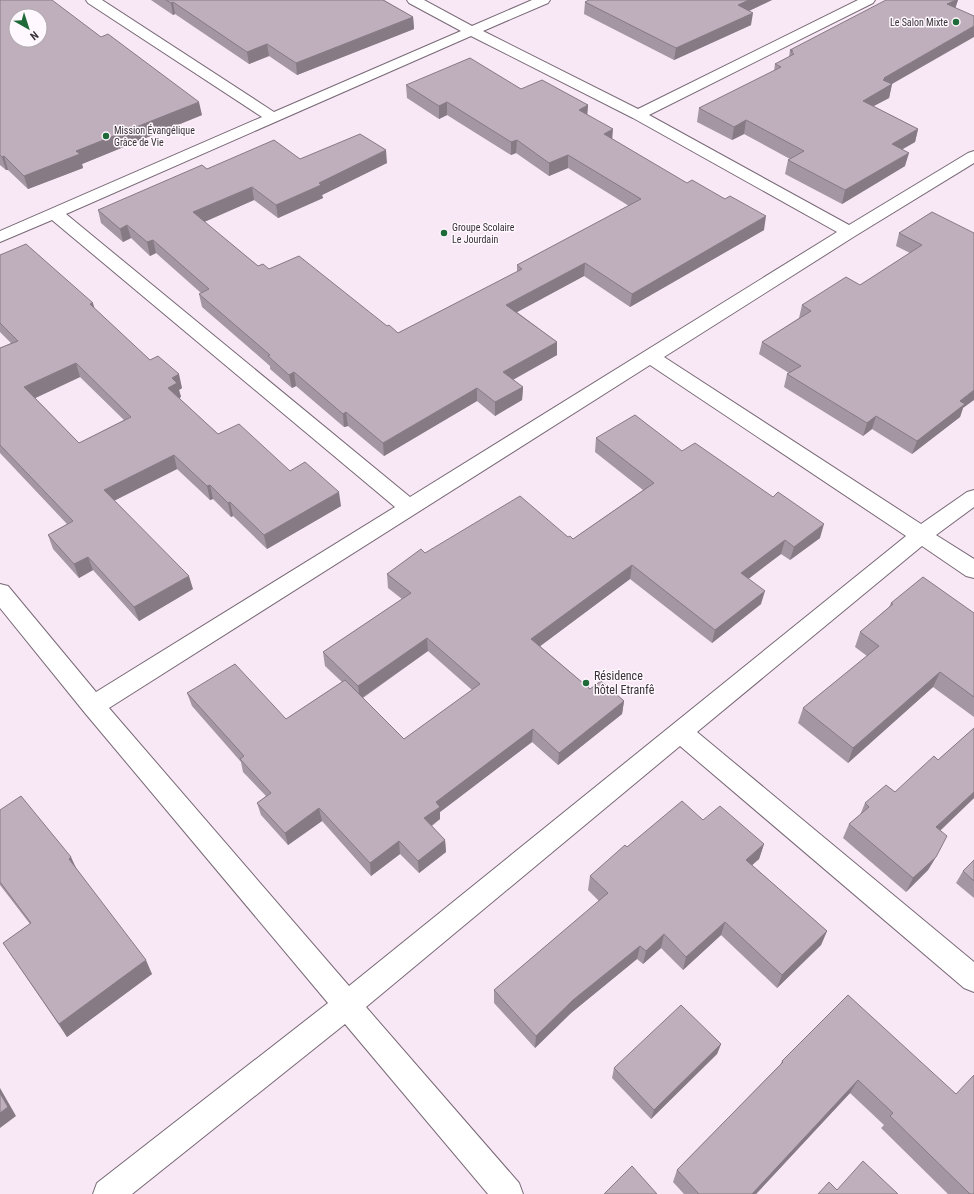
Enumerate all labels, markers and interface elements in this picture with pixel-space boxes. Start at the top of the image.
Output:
north arrow [8,8,48,48]
place label: Le Salon Mixte [890,17,948,28]
marker: Le Salon Mixte [951,17,961,27]
text: N [27,28,41,43]
place label: Mission Évangélique Grâce de Vie [114,124,195,148]
marker: Mission Évangélique Grâce de Vie [101,131,111,141]
place label: Groupe Scolaire Le Jourdain [452,222,515,245]
marker: Groupe Scolaire Le Jourdain [439,228,449,238]
place label: Résidence hôtel Etranfê [594,669,655,697]
marker: Résidence hôtel Etranfê [581,678,591,688]

